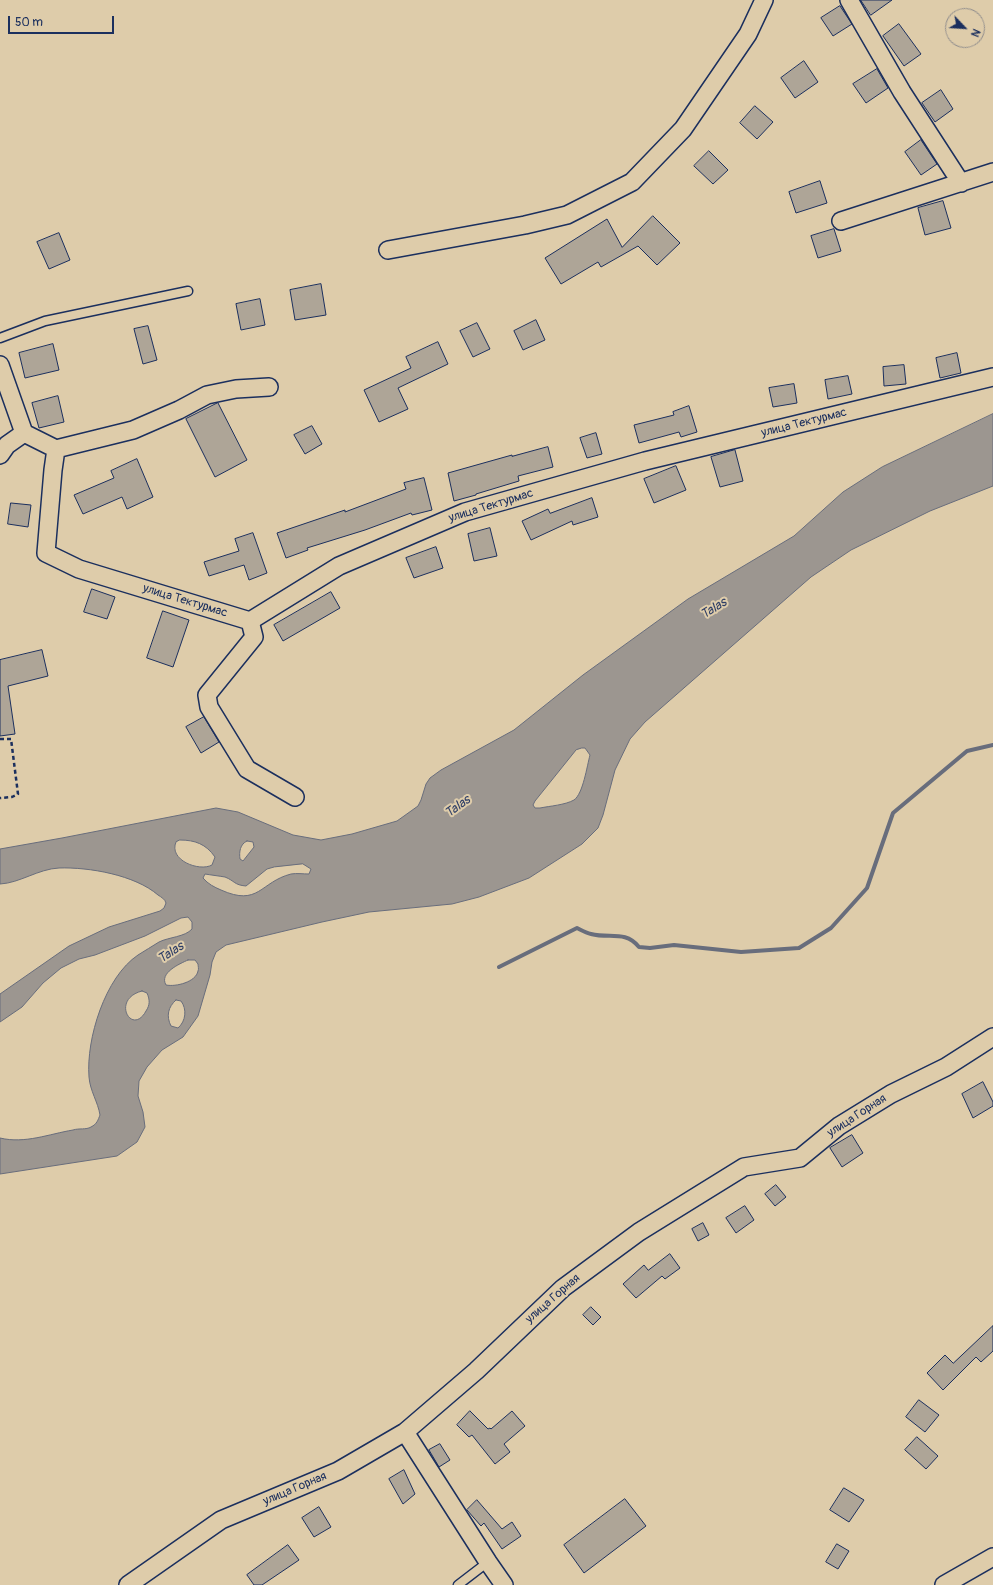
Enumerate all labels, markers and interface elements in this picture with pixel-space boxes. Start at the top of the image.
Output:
scale bar [10,8,116,34]
north arrow [945,8,985,48]
text: 50 m [15,15,43,30]
text: N [968,27,983,39]
street label: улица Тектурмас [760,405,848,441]
street label: улица Тектурмас [447,486,535,526]
street label: улица Тектурмас [141,581,229,621]
water label: Talas [698,595,730,623]
water label: Talas [442,793,474,821]
water label: Talas [155,939,187,967]
street label: улица Горная [825,1092,889,1140]
street label: улица Горная [523,1271,583,1327]
street label: улица Горная [261,1469,329,1509]

